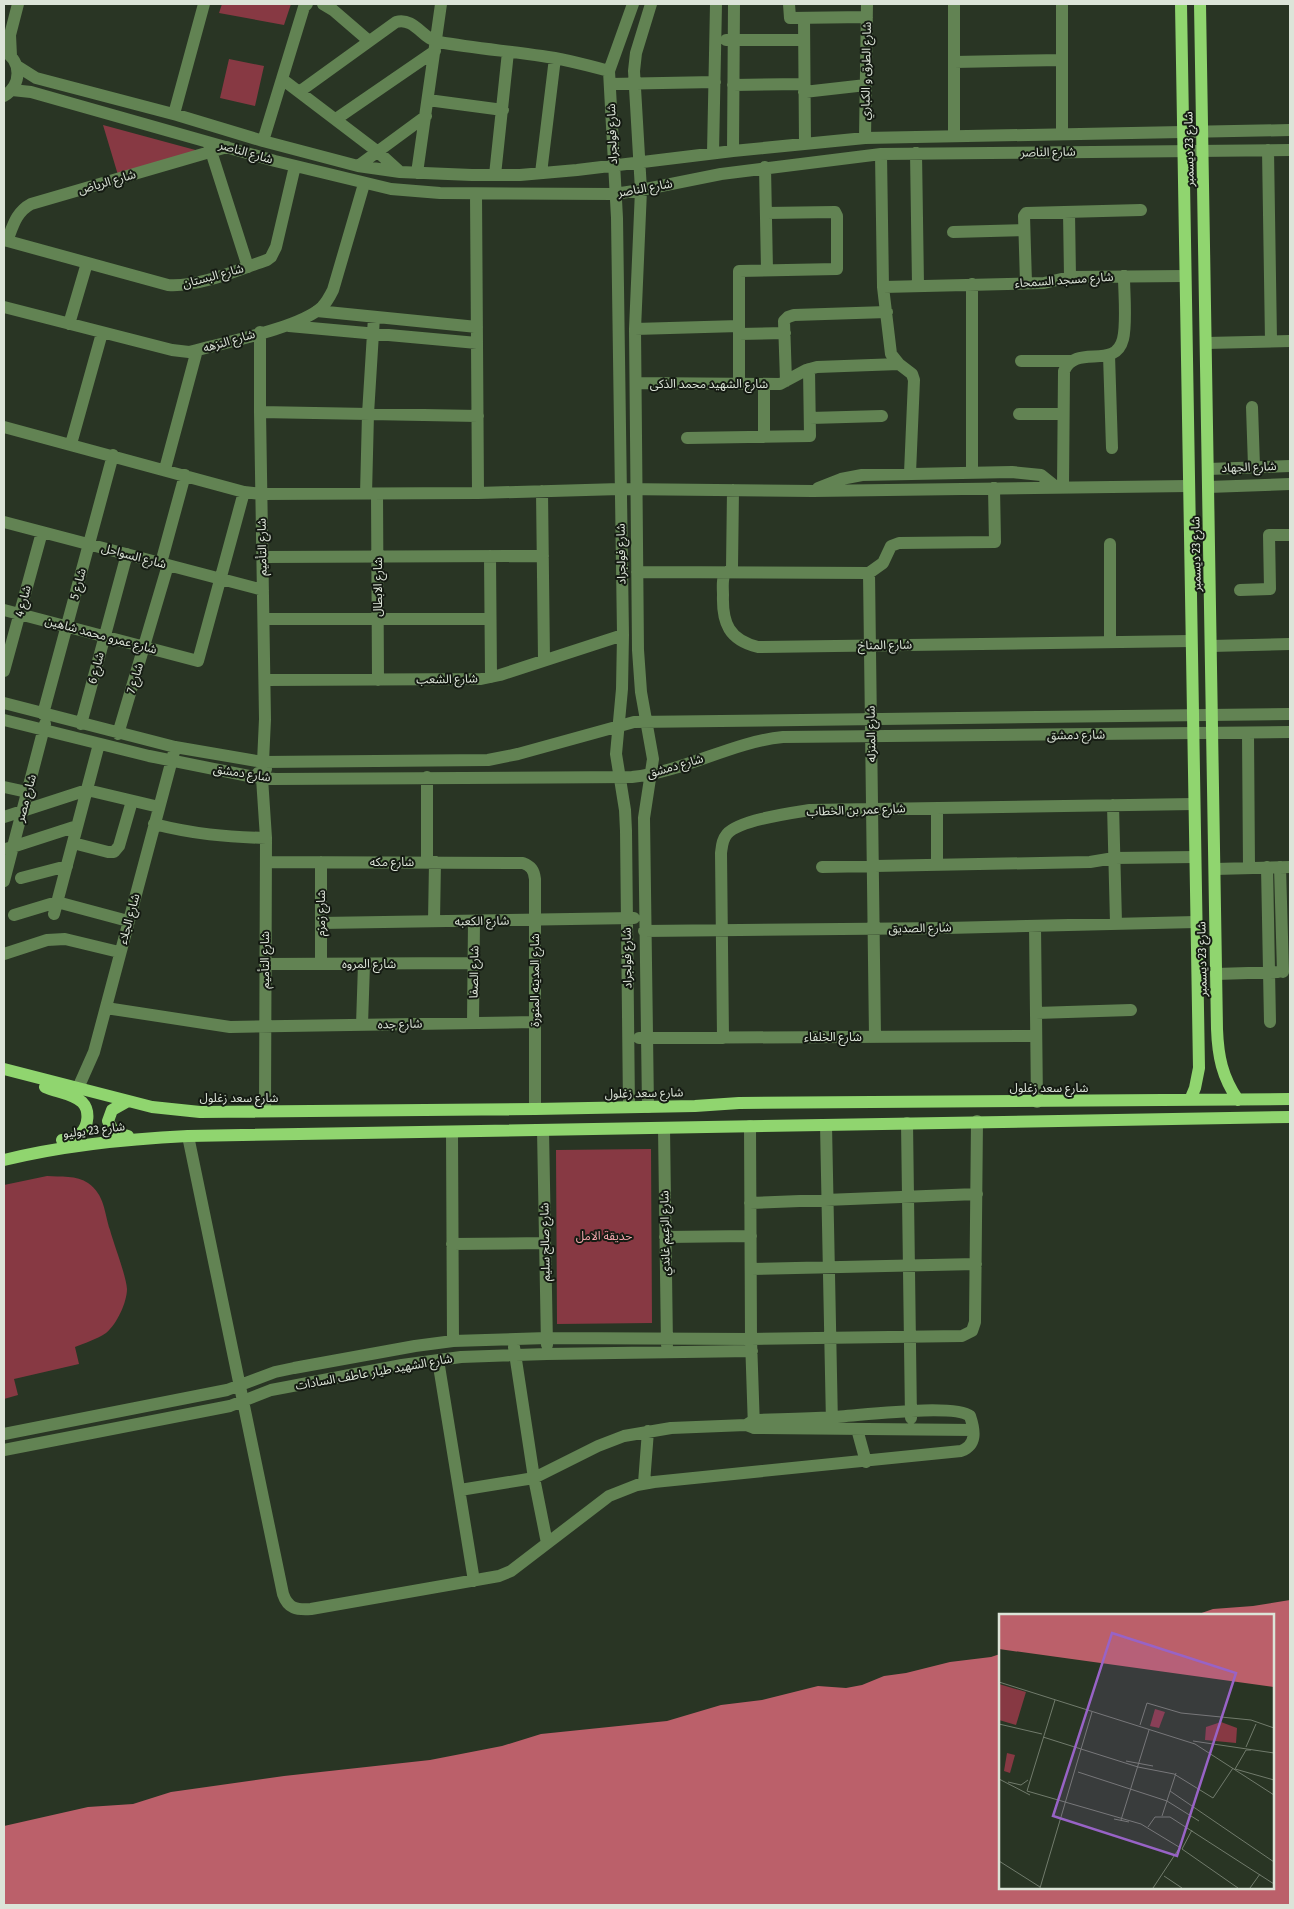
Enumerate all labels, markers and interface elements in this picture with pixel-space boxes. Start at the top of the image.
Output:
street label: شارع الطرق و الكباري [858,22,877,120]
street label: شارع فولجراد [604,103,622,165]
street label: شارع 23 ديسمبر [1181,111,1199,188]
street label: شارع الناصر [216,137,275,168]
street label: شارع الناصر [1019,145,1076,161]
street label: شارع الرياض [77,167,138,199]
street label: شارع الناصر [616,176,674,202]
street label: شارع البستان [181,261,246,293]
street label: شارع مسجد السمحاء [1014,270,1114,292]
street label: شارع النزهه [201,327,257,357]
street label: شارع الشهيد محمد الذكى [650,377,768,393]
street label: شارع الجهاد [1221,459,1277,477]
street label: شارع 23 ديسمبر [1188,516,1206,593]
street label: شارع التأميم [254,518,272,576]
street label: شارع فولجراد [613,523,631,585]
street label: شارع السواحل [99,541,168,573]
street label: شارع الابطال [371,557,387,617]
street label: شارع 5 [67,567,91,602]
street label: شارع 4 [12,584,36,619]
street label: شارع عمرو محمد شاهين [43,613,158,659]
street label: شارع المناخ [858,638,912,654]
street label: شارع 6 [85,651,109,686]
street label: شارع 7 [124,661,148,695]
street label: شارع الشعب [416,671,478,689]
street label: شارع المنزله [864,706,880,762]
street label: شارع دمشق [1047,727,1105,745]
street label: شارع دمشق [645,751,705,783]
street label: شارع دمشق [212,762,272,786]
street label: شارع مصر [13,773,41,825]
street label: شارع عمر بن الخطاب [806,801,906,821]
street label: شارع مكه [370,855,414,871]
street label: شارع زمزم [314,890,330,936]
street label: شارع الجلاء [116,892,144,946]
street label: شارع الكعبه [455,914,509,930]
street label: شارع الصديق [888,920,952,938]
street label: شارع 23 ديسمبر [1194,921,1212,998]
street label: شارع فولجراد [619,927,637,989]
street label: شارع التأميم [257,931,274,989]
street label: شارع المدينه المنورة [528,933,544,1027]
street label: شارع الصفا [467,945,483,999]
street label: شارع المروه [342,957,396,973]
street label: شارع جده [378,1017,422,1033]
street label: شارع الخلفاء [804,1030,862,1046]
street label: شارع سعد زغلول [1010,1081,1088,1097]
street label: شارع سعد زغلول [604,1085,684,1103]
street label: شارع سعد زغلول [200,1091,278,1107]
street label: شارع 23 يوليو [62,1119,126,1143]
street label: شارع الزعيم غاندي [657,1190,676,1276]
street label: شارع صالح سليم [537,1203,555,1281]
park label: حديقة الامل [576,1229,632,1243]
street label: شارع الشهيد طيار عاطف السادات [294,1351,454,1395]
inset map [999,1614,1274,1889]

